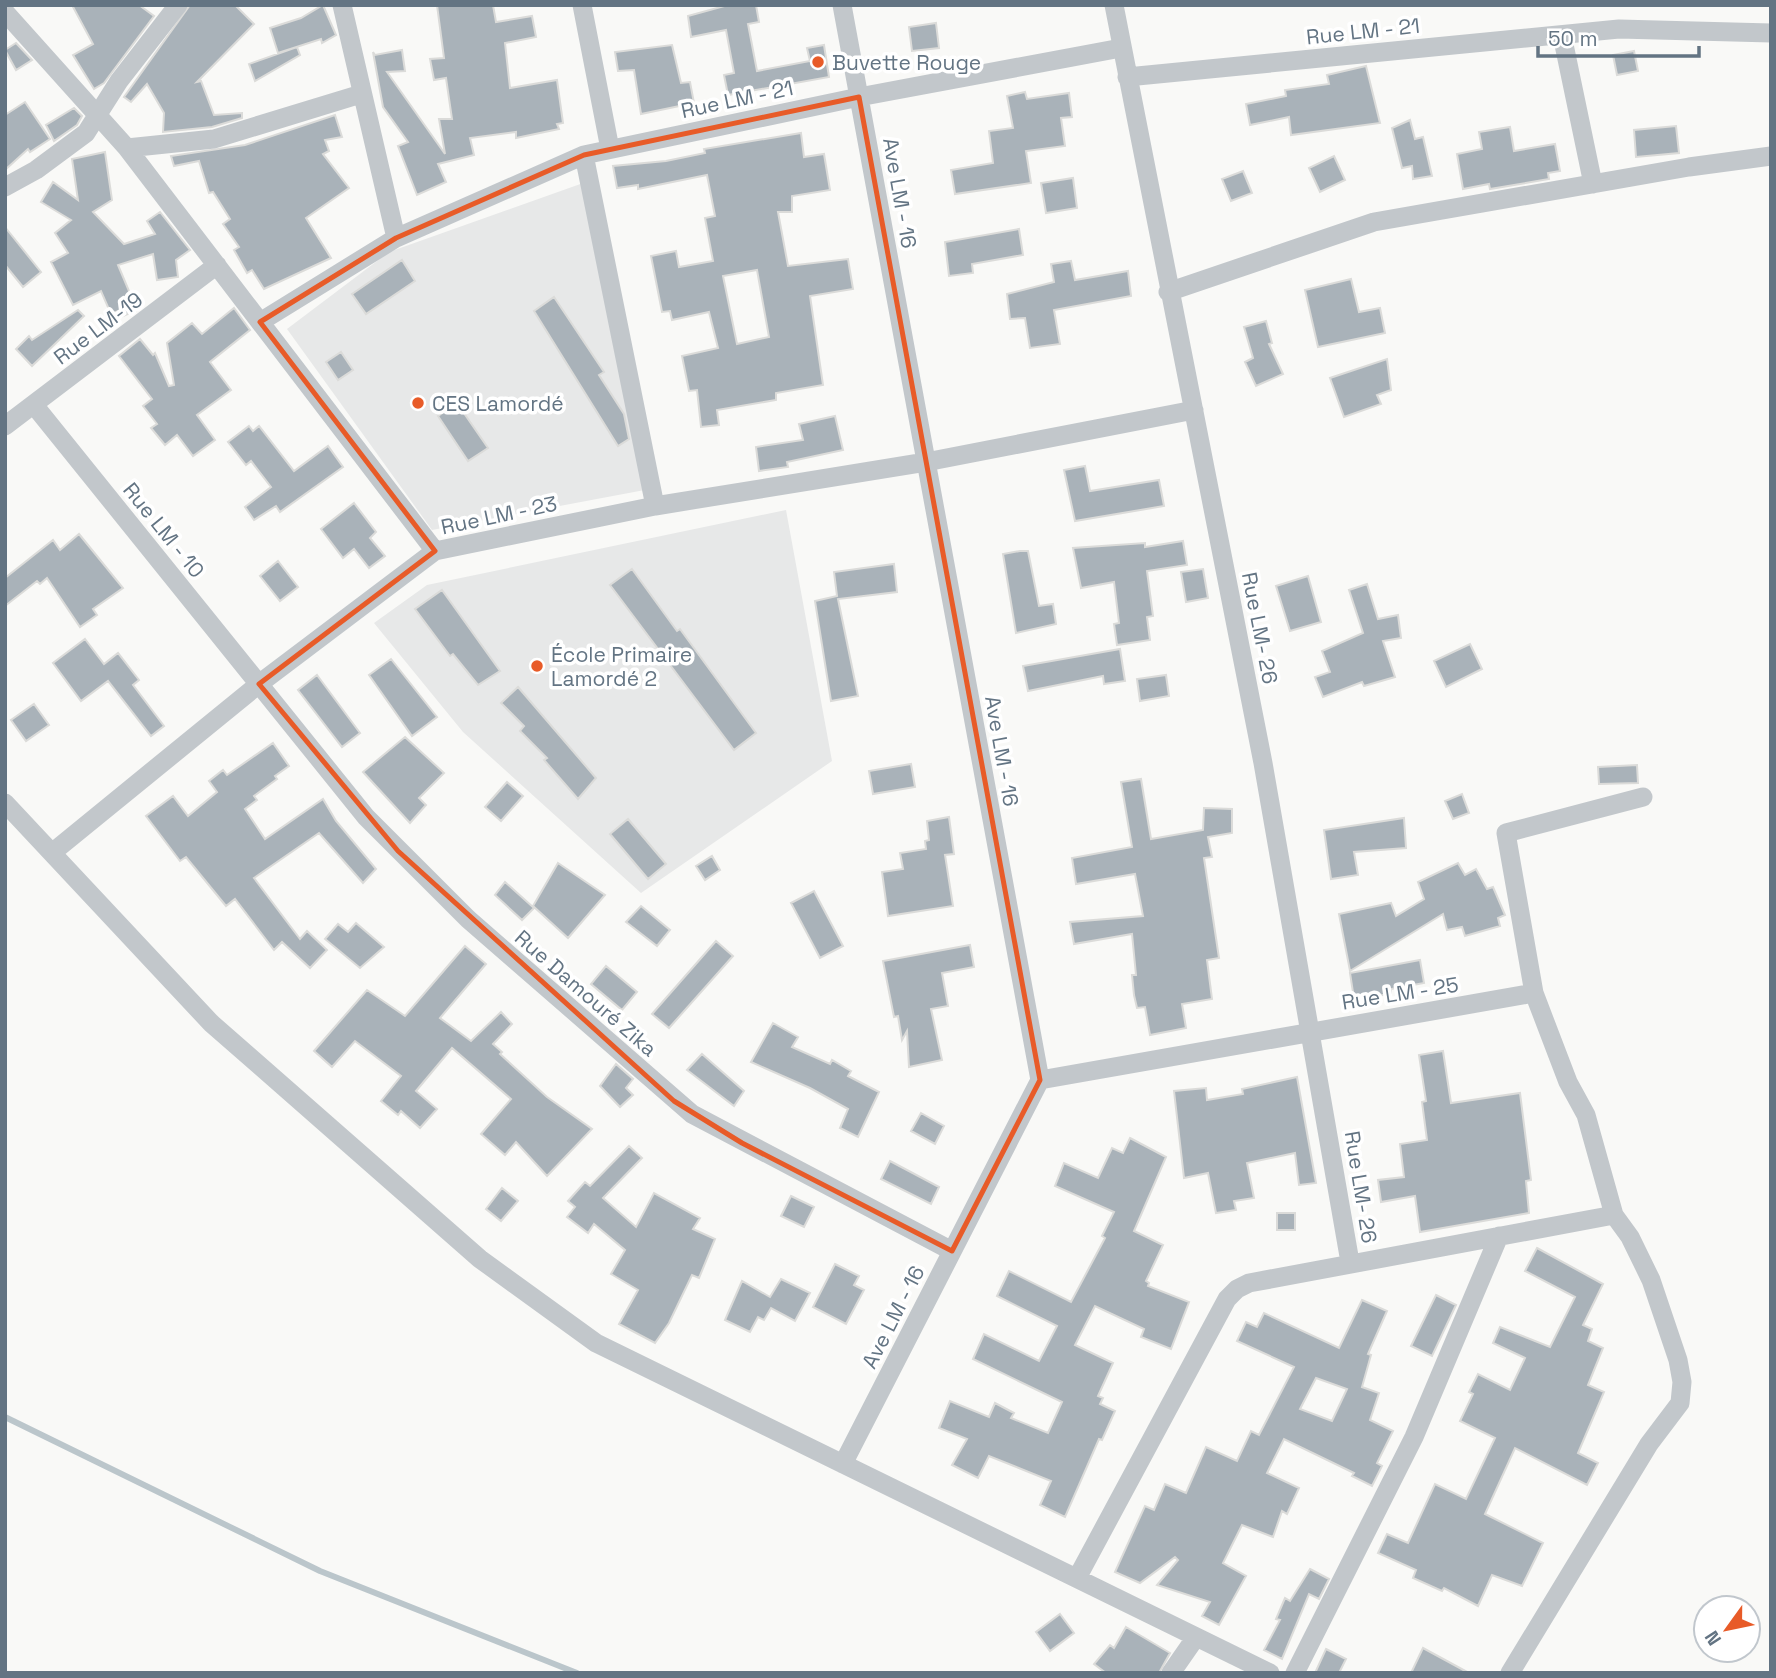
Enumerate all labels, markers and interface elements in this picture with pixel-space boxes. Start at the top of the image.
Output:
street label: Rue LM - 21 [1305,12,1421,50]
scale bar [1538,14,1699,58]
text: 50 m [1548,25,1598,52]
place label: Buvette Rouge [832,49,981,76]
marker: Buvette Rouge [810,54,826,70]
street label: Rue LM - 21 [678,74,796,124]
street label: Ave LM - 16 [877,136,923,250]
street label: Rue LM-19 [48,286,148,370]
place label: CES Lamordé [432,390,564,417]
marker: CES Lamordé [410,395,426,411]
street label: Rue LM - 10 [117,477,211,583]
street label: Rue LM - 23 [438,490,560,540]
street label: Rue LM- 26 [1236,570,1284,686]
place label: École Primaire Lamordé 2 [551,641,692,692]
marker: École Primaire Lamordé 2 [529,658,545,674]
street label: Ave LM - 16 [979,694,1025,808]
street label: Rue Damouré Zika [509,924,663,1062]
street label: Rue LM - 25 [1340,970,1460,1016]
street label: Rue LM- 26 [1339,1129,1383,1245]
street label: Ave LM - 16 [856,1261,930,1373]
north arrow [1692,1594,1762,1664]
text: N [1699,1626,1727,1650]

